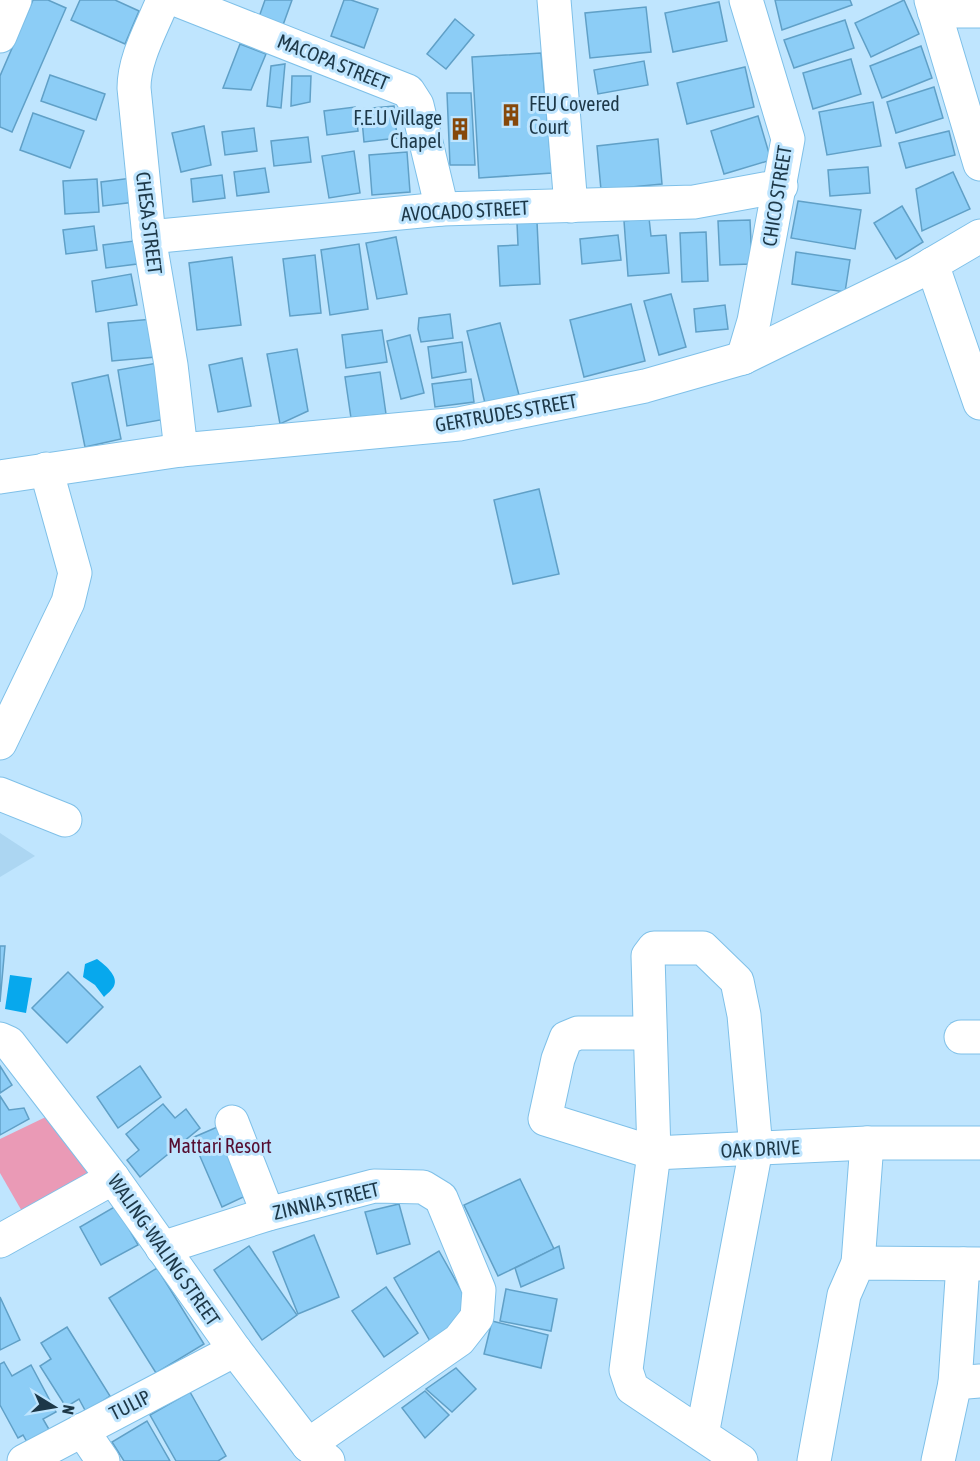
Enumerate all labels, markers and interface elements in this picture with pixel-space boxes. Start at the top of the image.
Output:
street label: MACOPA STREET [274,29,392,94]
place label: FEU Covered Court [529,92,620,138]
building icon: FEU Covered Court [498,102,524,128]
place label: F.E.U Village Chapel [353,106,443,152]
building icon: F.E.U Village Chapel [447,116,473,142]
street label: CHICO STREET [757,144,796,248]
street label: CHESA STREET [132,170,167,276]
street label: AVOCADO STREET [400,196,530,225]
street label: GERTRUDES STREET [433,389,579,436]
park label: Mattari Resort [168,1134,272,1157]
street label: OAK DRIVE [720,1135,800,1162]
street label: WALING-WALING STREET [104,1170,225,1330]
street label: ZINNIA STREET [271,1177,381,1224]
north arrow [24,1377,84,1437]
street label: TULIP [105,1384,154,1425]
text: N [59,1404,78,1416]

